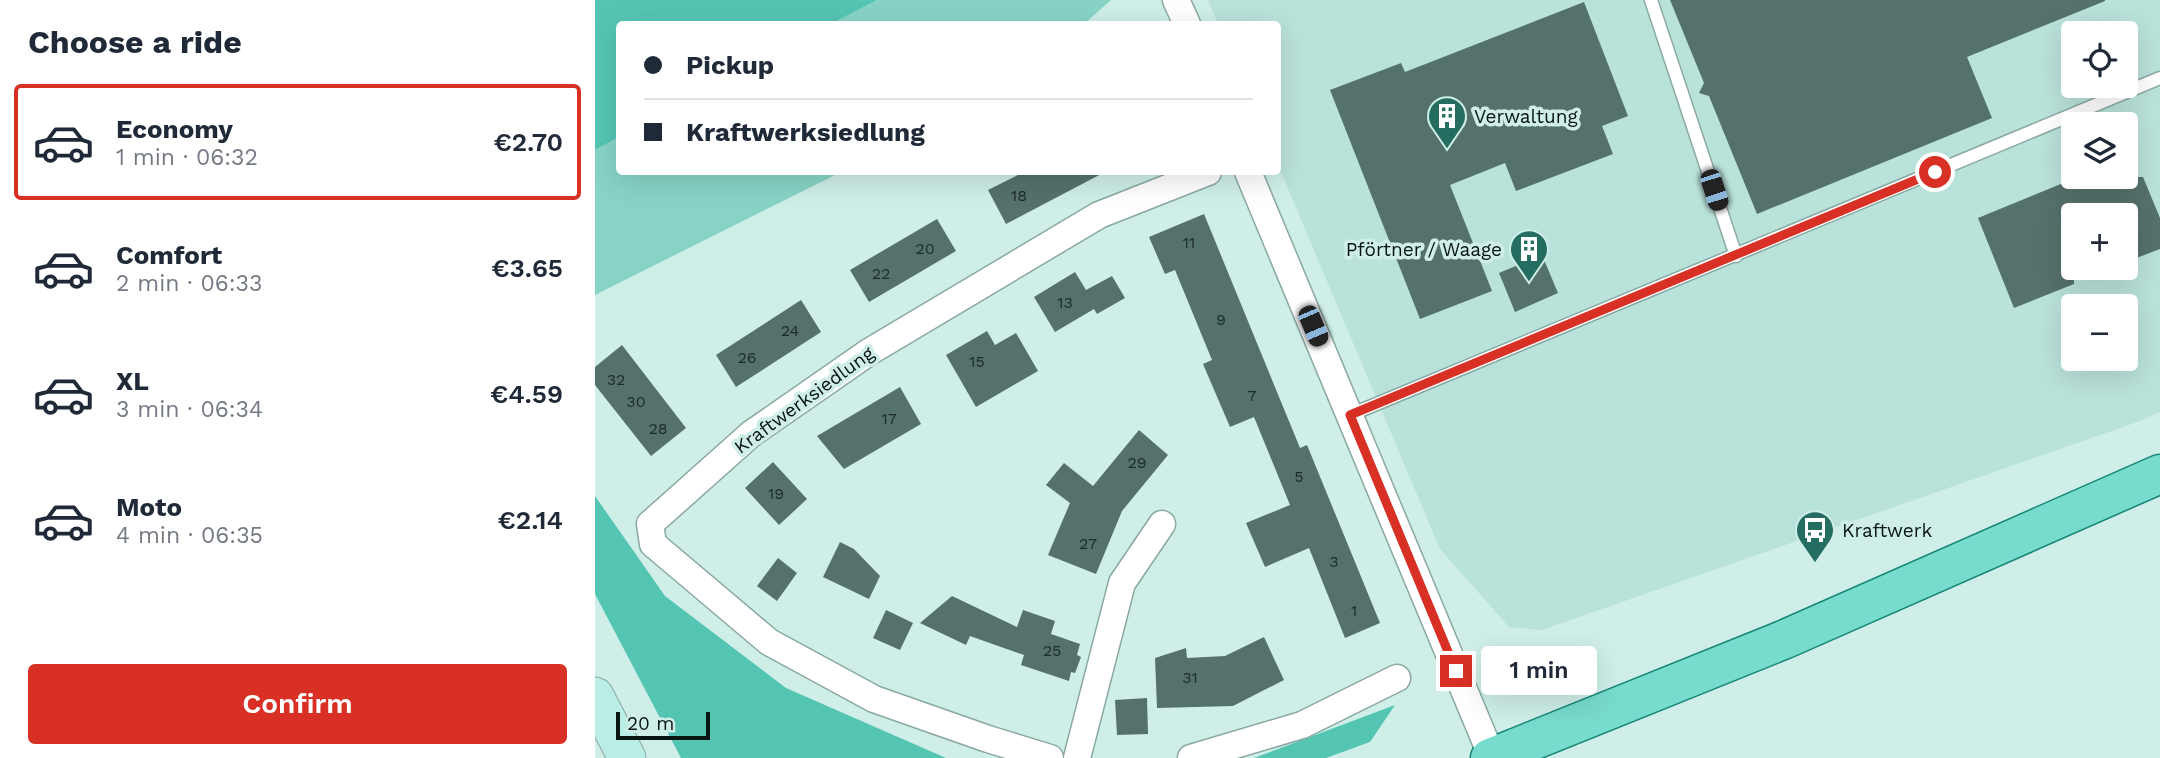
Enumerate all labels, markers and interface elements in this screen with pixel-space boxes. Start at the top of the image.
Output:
map controls [2061,21,2138,371]
button: locate [2061,21,2138,98]
text: Choose a ride [28,23,242,61]
text: Pickup [686,50,774,80]
building icon: Verwaltung [1426,95,1468,150]
place label: Verwaltung [1474,105,1578,128]
icon: car [32,111,95,174]
button: layers [2061,112,2138,189]
text: Economy [116,114,233,144]
text: Kraftwerksiedlung [686,117,925,147]
text: €2.70 [494,127,563,157]
text: 1 min · 06:32 [116,144,258,171]
route start [1919,156,1951,188]
car [1698,167,1731,213]
house number: 18 [1011,186,1027,205]
button: + [2061,203,2138,280]
building icon: Pförtner / Waage [1508,228,1550,283]
house number: 11 [1183,233,1195,252]
icon: car [32,237,95,300]
place label: Pförtner / Waage [1346,238,1502,261]
house number: 20 [915,239,935,258]
text: Comfort [116,240,222,270]
text: €3.65 [491,253,563,283]
house number: 22 [872,264,890,283]
text: 2 min · 06:33 [116,270,262,297]
house number: 13 [1057,293,1073,312]
button: − [2061,294,2138,371]
car [1296,303,1331,349]
house number: 9 [1216,310,1226,329]
house number: 24 [781,321,800,340]
street label: Kraftwerksiedlung [730,341,879,458]
house number: 26 [737,348,757,367]
house number: 15 [969,352,985,371]
icon: car [32,363,95,426]
text: XL [116,366,149,396]
house number: 32 [607,370,625,389]
text: €4.59 [490,379,563,409]
house number: 7 [1248,386,1257,405]
house number: 30 [626,392,646,411]
text: 3 min · 06:34 [116,396,263,423]
house number: 17 [881,409,897,428]
house number: 28 [648,419,668,438]
house number: 29 [1127,453,1147,472]
house number: 5 [1294,467,1304,486]
house number: 19 [768,484,784,503]
icon: car [32,489,95,552]
text: Moto [116,492,182,522]
text: €2.14 [498,505,563,535]
bus stop icon: Kraftwerk [1794,509,1836,564]
place label: Kraftwerk [1842,519,1932,542]
text: 4 min · 06:35 [116,522,263,549]
house number: 27 [1079,534,1097,553]
house number: 3 [1329,552,1339,571]
house number: 1 [1351,601,1357,620]
house number: 25 [1043,641,1061,660]
callout: 1 min [1481,646,1596,696]
route end [1440,655,1472,687]
text: 1 min [1509,657,1569,684]
button: Confirm [28,664,567,744]
house number: 31 [1182,668,1198,687]
scale bar [616,709,711,741]
text: 20 m [627,712,674,735]

